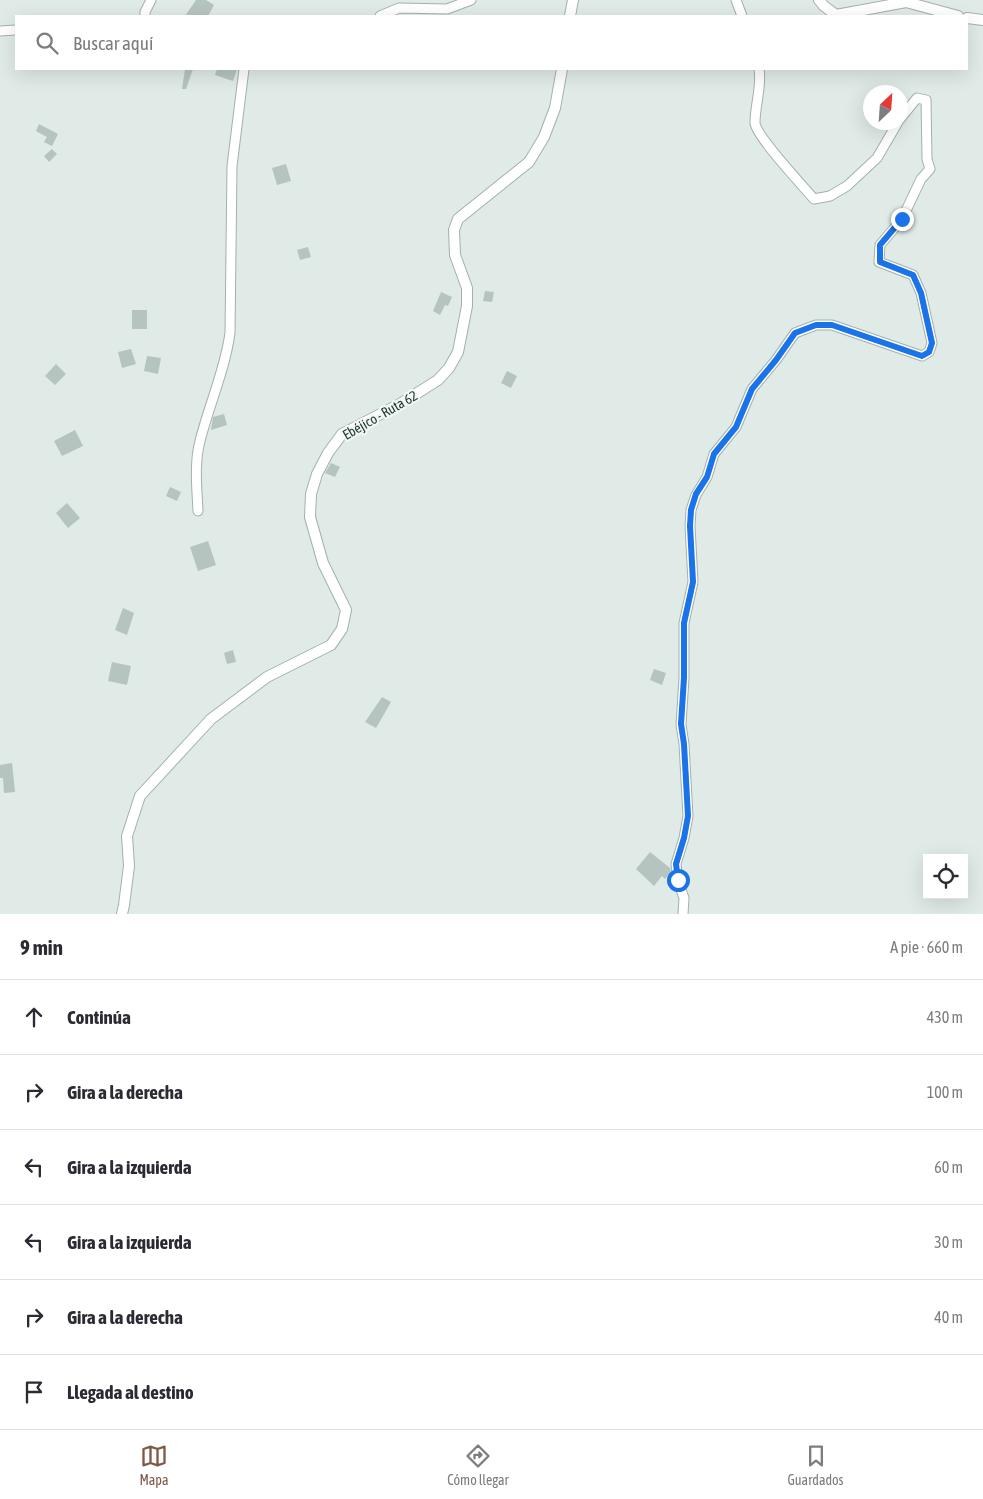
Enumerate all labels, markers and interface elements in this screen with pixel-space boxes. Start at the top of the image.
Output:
search box [15,15,968,70]
icon: search [33,29,61,57]
text: Buscar aquí [73,32,153,54]
north arrow [863,85,908,130]
route end [891,208,914,231]
street label: Ebéjico - Ruta 62 [340,387,420,443]
map controls [923,854,968,899]
button: locate [923,854,968,899]
route start [667,869,690,892]
text: 9 min [20,935,63,959]
text: A pie · 660 m [890,938,963,956]
icon: ahead [20,1003,48,1031]
text: Continúa [67,1006,131,1028]
text: 430 m [927,1008,963,1026]
icon: right [20,1078,48,1106]
text: Gira a la derecha [67,1081,183,1103]
text: 100 m [927,1083,963,1101]
icon: left [20,1153,48,1181]
text: Gira a la izquierda [67,1156,192,1178]
text: 60 m [934,1158,963,1176]
icon: left [20,1228,48,1256]
text: Gira a la izquierda [67,1231,192,1253]
text: 30 m [934,1233,963,1251]
icon: right [20,1303,48,1331]
text: Gira a la derecha [67,1306,183,1328]
text: 40 m [934,1308,963,1326]
icon: arrive [20,1378,48,1406]
text: Llegada al destino [67,1381,194,1403]
tab: Mapa [139,1442,168,1488]
tab: Cómo llegar [447,1442,509,1488]
tab: Guardados [787,1442,844,1488]

